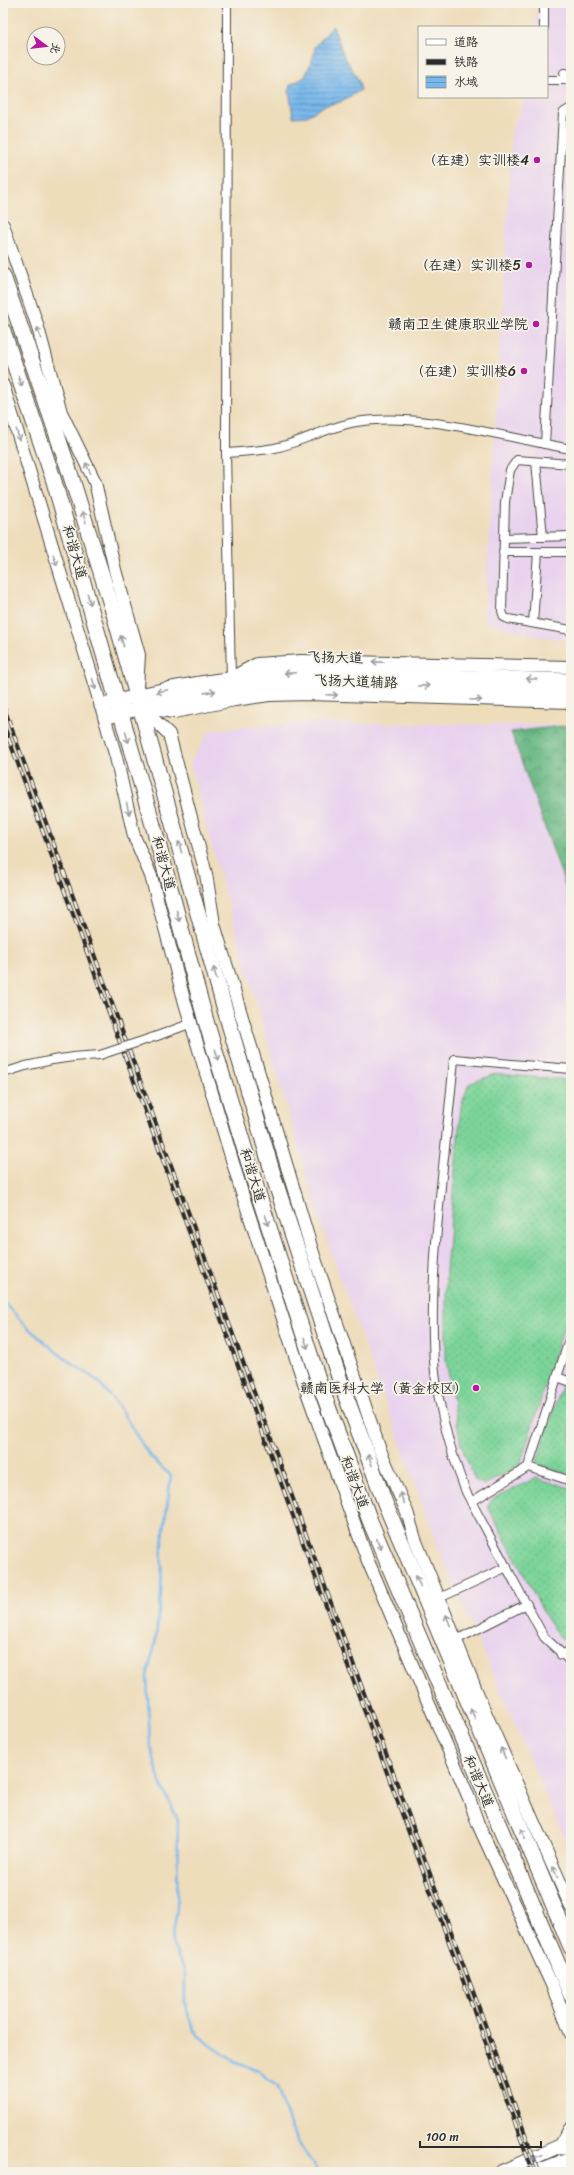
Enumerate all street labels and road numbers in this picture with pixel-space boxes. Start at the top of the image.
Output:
street label: 和谐大道 [55,522,94,582]
street label: 飞扬大道 [307,645,363,670]
street label: 飞扬大道辅路 [314,668,398,695]
street label: 和谐大道 [144,833,183,893]
street label: 和谐大道 [232,1145,273,1206]
street label: 和谐大道 [333,1452,376,1513]
street label: 和谐大道 [456,1751,501,1812]

